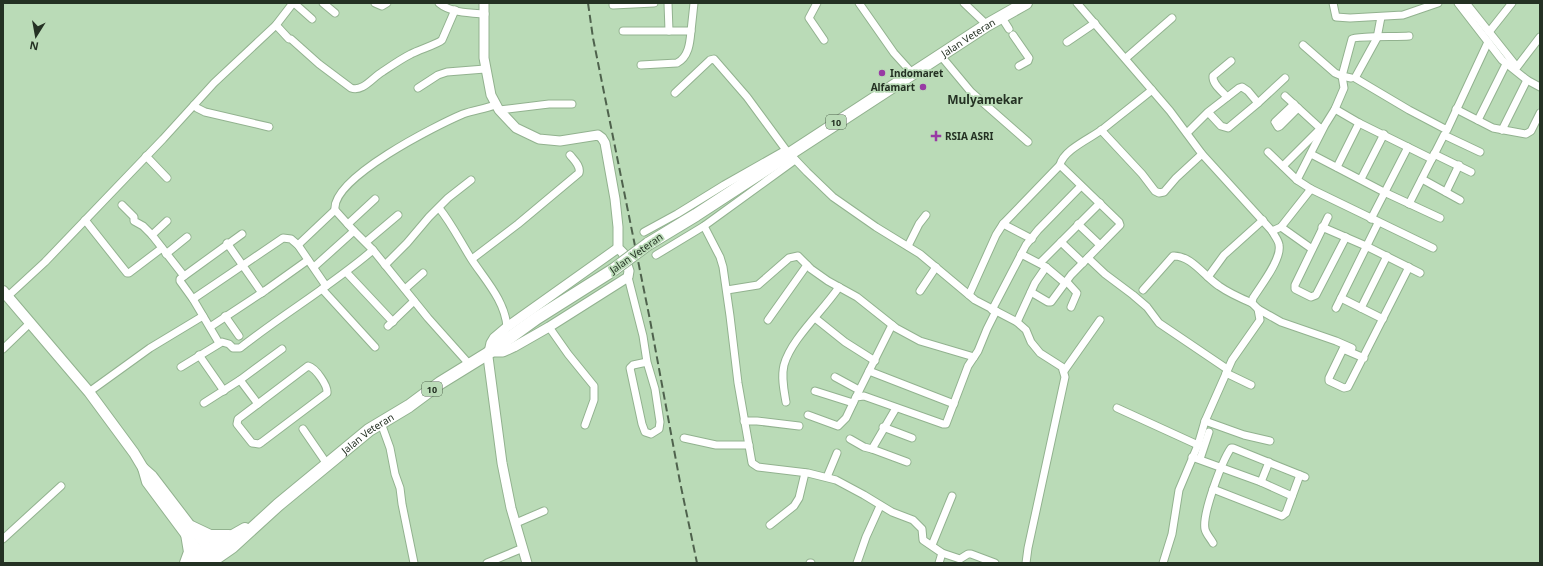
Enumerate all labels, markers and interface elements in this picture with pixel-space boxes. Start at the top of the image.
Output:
street label: Jalan Veteran [938,15,998,61]
north arrow [16,16,56,56]
text: N [28,38,40,55]
place label: Indomaret [890,66,944,80]
marker: Indomaret [877,68,887,78]
place label: Alfamart [871,80,916,94]
marker: Alfamart [918,82,928,92]
district label: Mulyamekar [947,91,1023,108]
road number: 10 [826,115,846,129]
place label: RSIA ASRI [945,129,993,143]
marker: RSIA ASRI [930,130,942,142]
street label: Jalan Veteran [606,230,665,277]
road number: 10 [422,382,442,396]
street label: Jalan Veteran [337,410,396,458]

